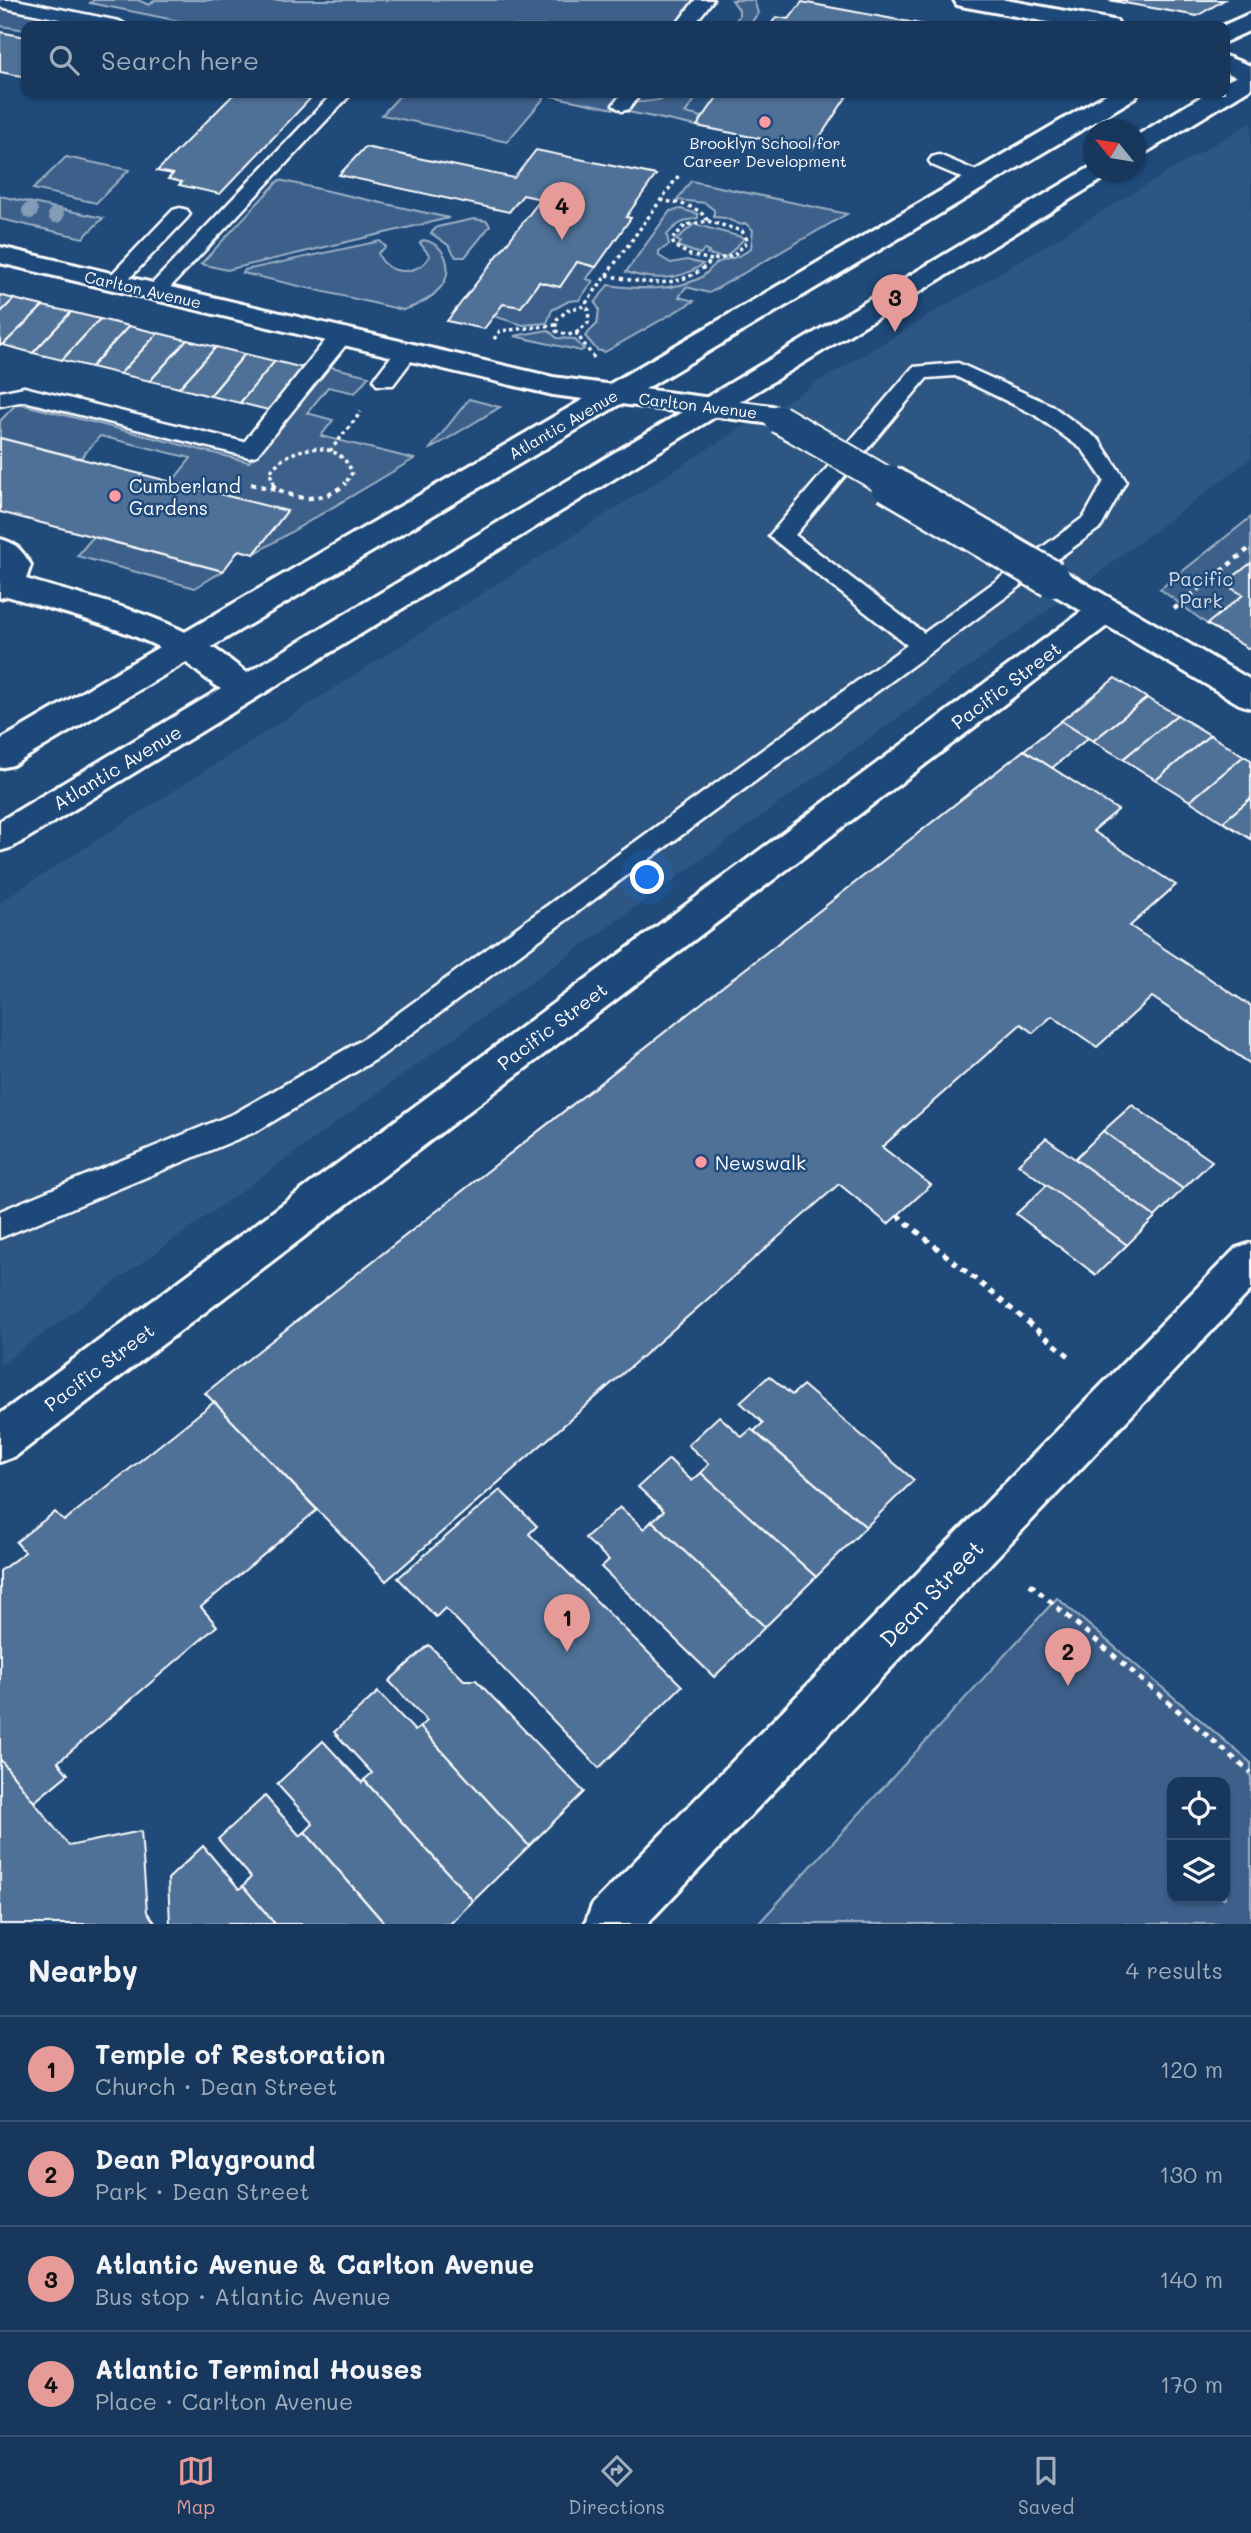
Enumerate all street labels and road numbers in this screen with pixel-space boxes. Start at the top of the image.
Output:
street label: Carlton Avenue [83,265,203,313]
street label: Atlantic Avenue [505,384,621,464]
street label: Carlton Avenue [638,387,758,423]
street label: Pacific Street [946,635,1066,735]
street label: Atlantic Avenue [48,719,186,815]
street label: Pacific Street [492,976,612,1076]
street label: Pacific Street [39,1317,159,1417]
street label: Dean Street [872,1533,990,1653]

